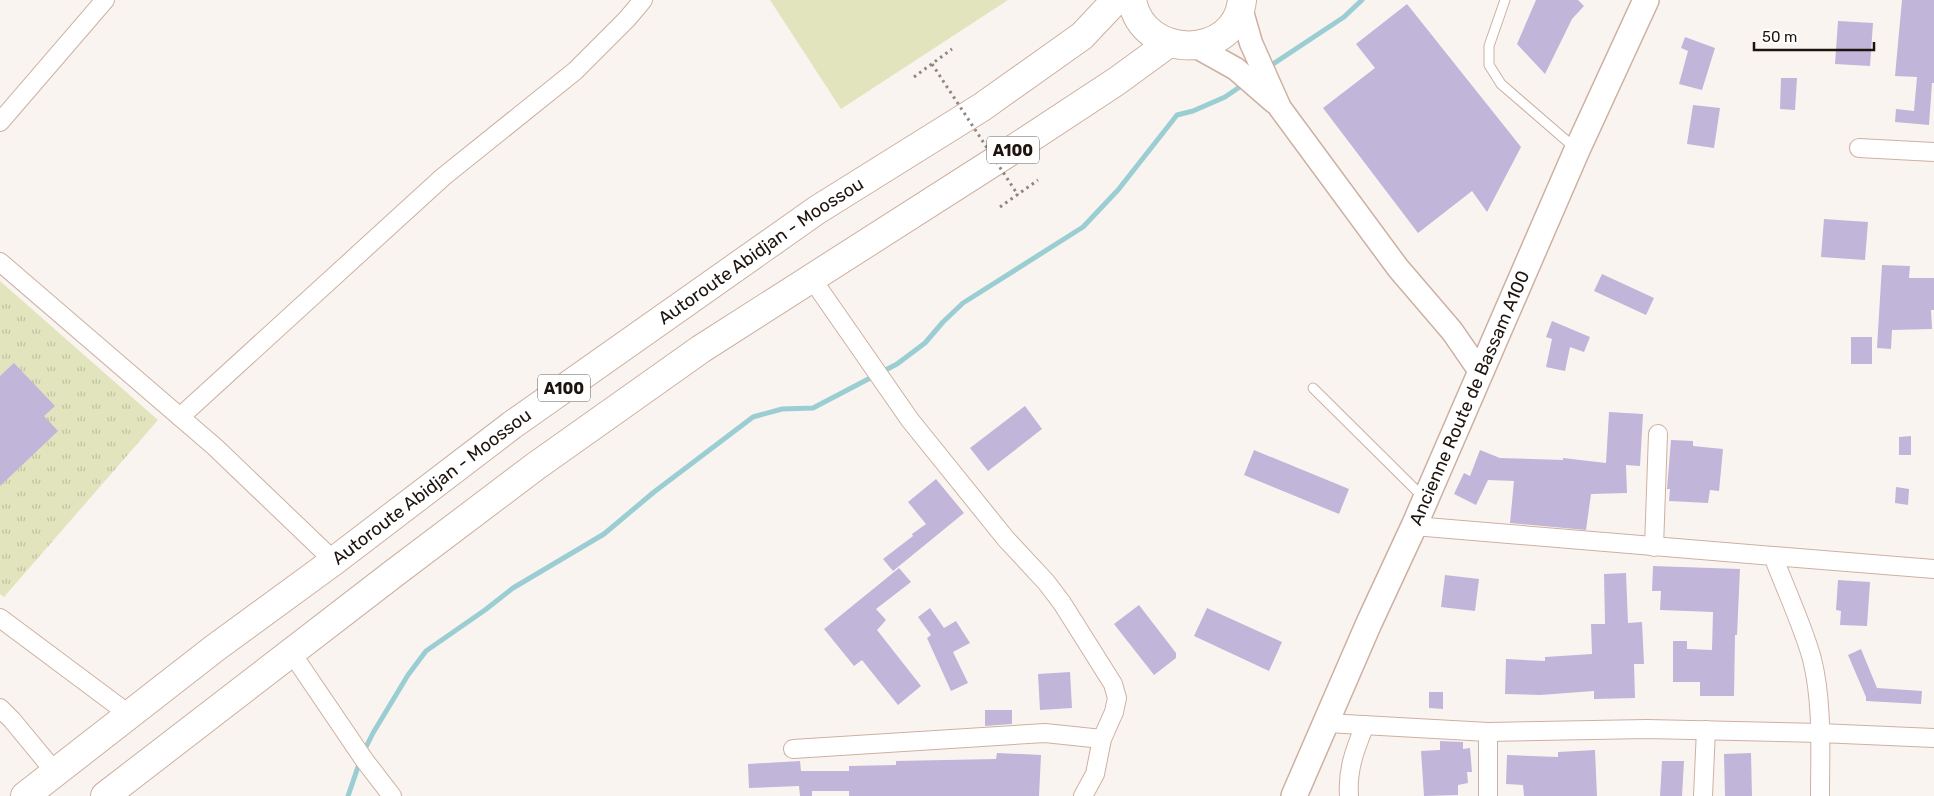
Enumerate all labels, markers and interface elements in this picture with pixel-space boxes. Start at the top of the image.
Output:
scale bar [1754,20,1874,52]
text: 50 m [1762,28,1797,46]
road number: A100 [987,136,1039,164]
street label: Autoroute Abidjan - Moossou [654,173,868,329]
street label: Ancienne Route de Bassam A100 [1405,267,1534,529]
road number: A100 [538,374,590,402]
street label: Autoroute Abidjan - Moossou [328,404,536,569]

